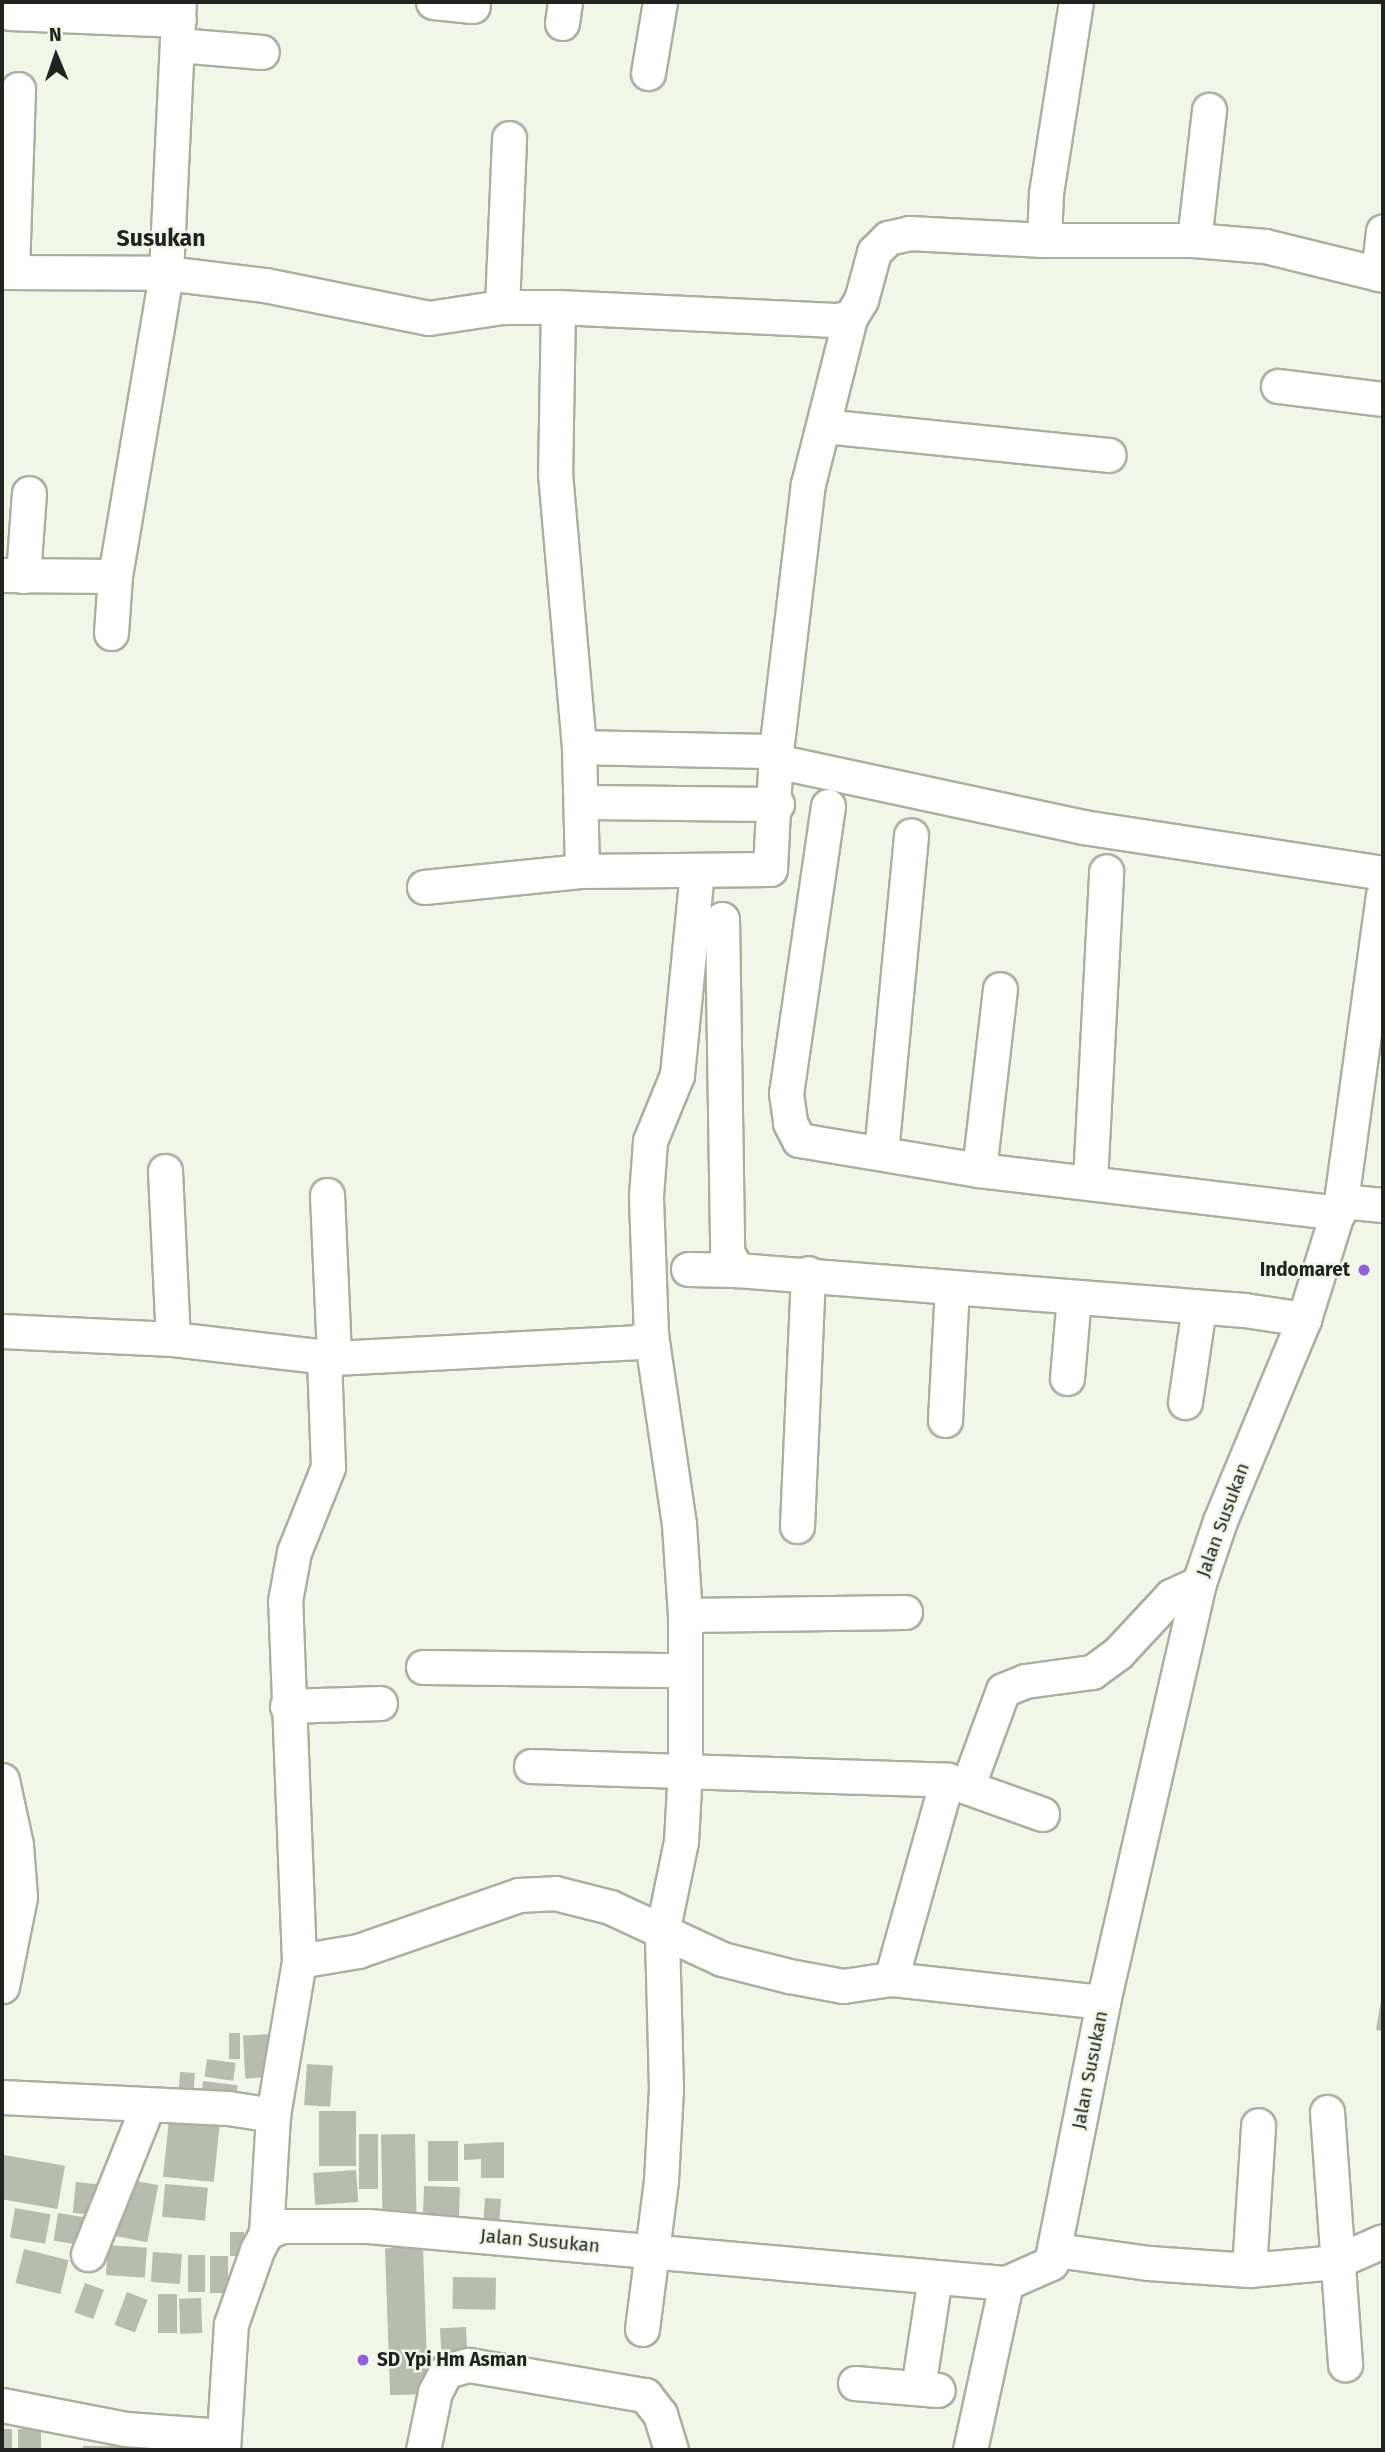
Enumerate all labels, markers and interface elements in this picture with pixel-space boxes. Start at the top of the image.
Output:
north arrow [21,21,91,91]
text: N [49,23,62,46]
district label: Susukan [117,224,205,252]
place label: Indomaret [1260,1259,1350,1281]
marker: Indomaret [1356,1262,1372,1278]
street label: Jalan Susukan [1192,1460,1254,1580]
street label: Jalan Susukan [1067,2009,1113,2131]
street label: Jalan Susukan [479,2224,601,2258]
place label: SD Ypi Hm Asman [377,2349,527,2371]
marker: SD Ypi Hm Asman [355,2352,371,2368]

